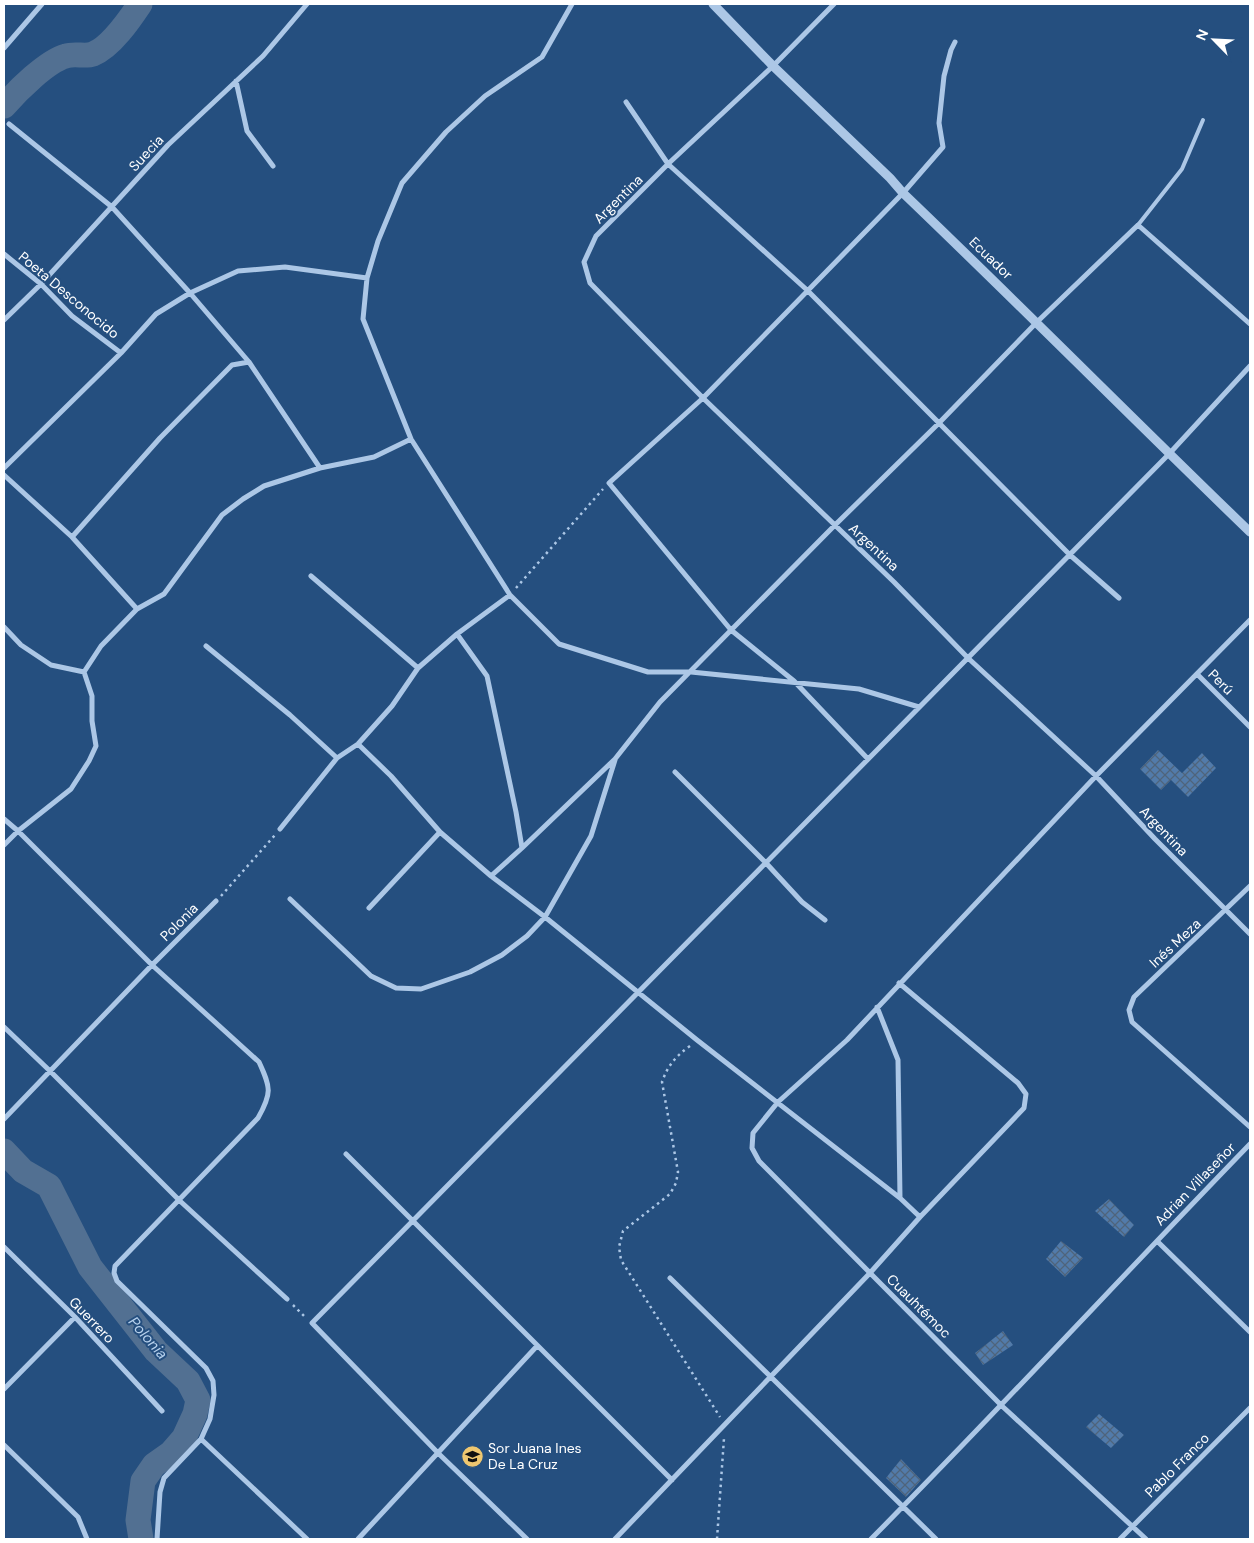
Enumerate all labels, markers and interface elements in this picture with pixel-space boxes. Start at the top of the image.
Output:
north arrow [1189,15,1239,65]
text: N [1192,26,1212,43]
street label: Suecia [125,131,167,175]
street label: Argentina [590,171,646,227]
street label: Ecuador [965,233,1017,283]
street label: Poeta Desconocido [15,248,123,342]
street label: Argentina [845,519,903,575]
street label: Perú [1204,665,1238,699]
street label: Argentina [1136,802,1192,860]
street label: Polonia [156,899,202,945]
street label: Inés Meza [1146,915,1204,971]
street label: Adrian Villaseñor [1151,1139,1239,1229]
street label: Cuauhtémoc [883,1270,955,1342]
street label: Guerrero [65,1293,119,1347]
water label: Polonia [124,1312,172,1364]
street label: Pablo Franco [1141,1429,1213,1501]
place label: Sor Juana Ines De La Cruz [488,1439,582,1473]
school or university icon: Sor Juana Ines De La Cruz [460,1444,484,1468]

